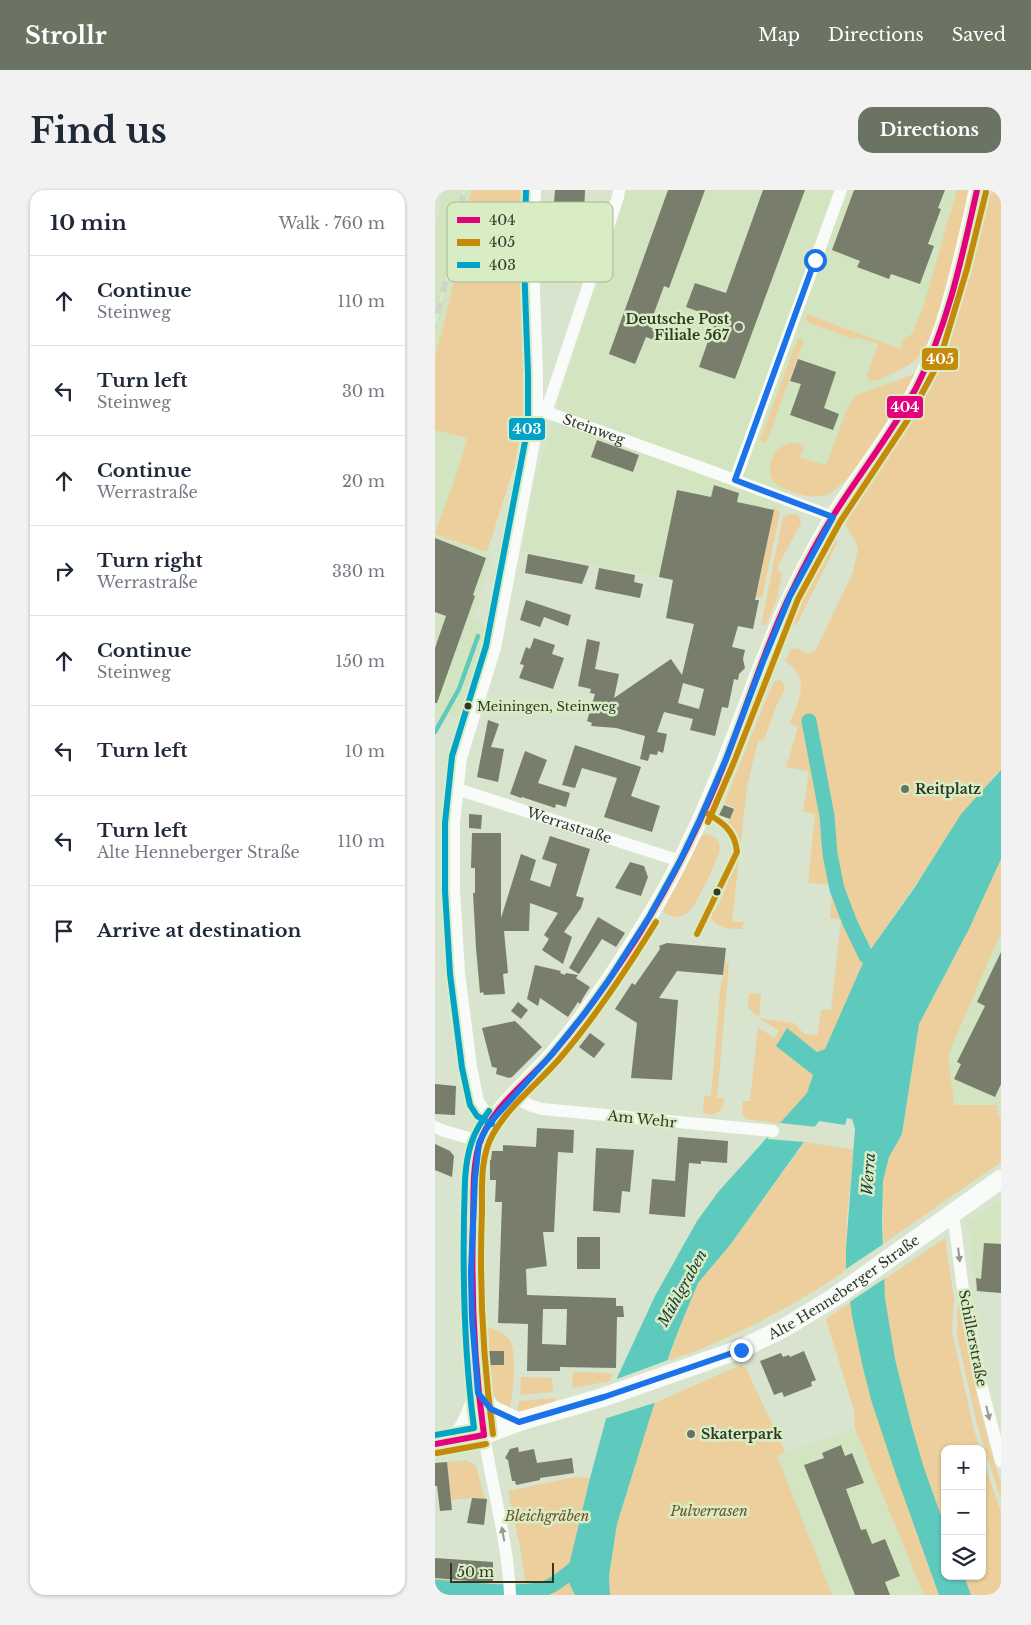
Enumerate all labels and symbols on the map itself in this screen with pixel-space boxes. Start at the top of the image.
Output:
legend [447,202,613,282]
text: 404 [489,211,515,229]
text: 405 [489,233,515,251]
route start [804,249,827,272]
text: 403 [489,256,516,274]
place label: Deutsche Post Filiale 567 [626,310,730,344]
marker: Deutsche Post Filiale 567 [733,321,745,333]
line badge: 405 [921,347,959,371]
text: 405 [926,350,954,368]
line badge: 404 [886,395,924,419]
text: 404 [890,398,920,416]
street label: Steinweg [561,410,628,449]
line badge: 403 [508,417,546,441]
text: 403 [513,420,541,438]
place label: Meiningen, Steinweg [477,698,617,715]
marker: Meiningen, Steinweg [463,701,473,711]
place label: Reitplatz [915,780,981,798]
marker: Reitplatz [899,783,911,795]
street label: Werrastraße [524,803,614,847]
unlabelled marker [712,887,722,897]
street label: Am Wehr [606,1106,678,1132]
water label: Werra [857,1152,879,1196]
street label: Alte Henneberger Straße [764,1231,923,1344]
water label: Mühlgraben [653,1246,711,1331]
one-way arrow [955,1247,963,1263]
street label: Schillerstraße [955,1288,991,1388]
route end [730,1339,753,1362]
one-way arrow [984,1405,992,1421]
place label: Skaterpark [701,1425,783,1443]
marker: Skaterpark [685,1428,697,1440]
park label: Pulverrasen [669,1502,748,1520]
park label: Bleichgräben [504,1507,589,1525]
one-way arrow [498,1526,506,1542]
scale bar [450,1560,554,1583]

